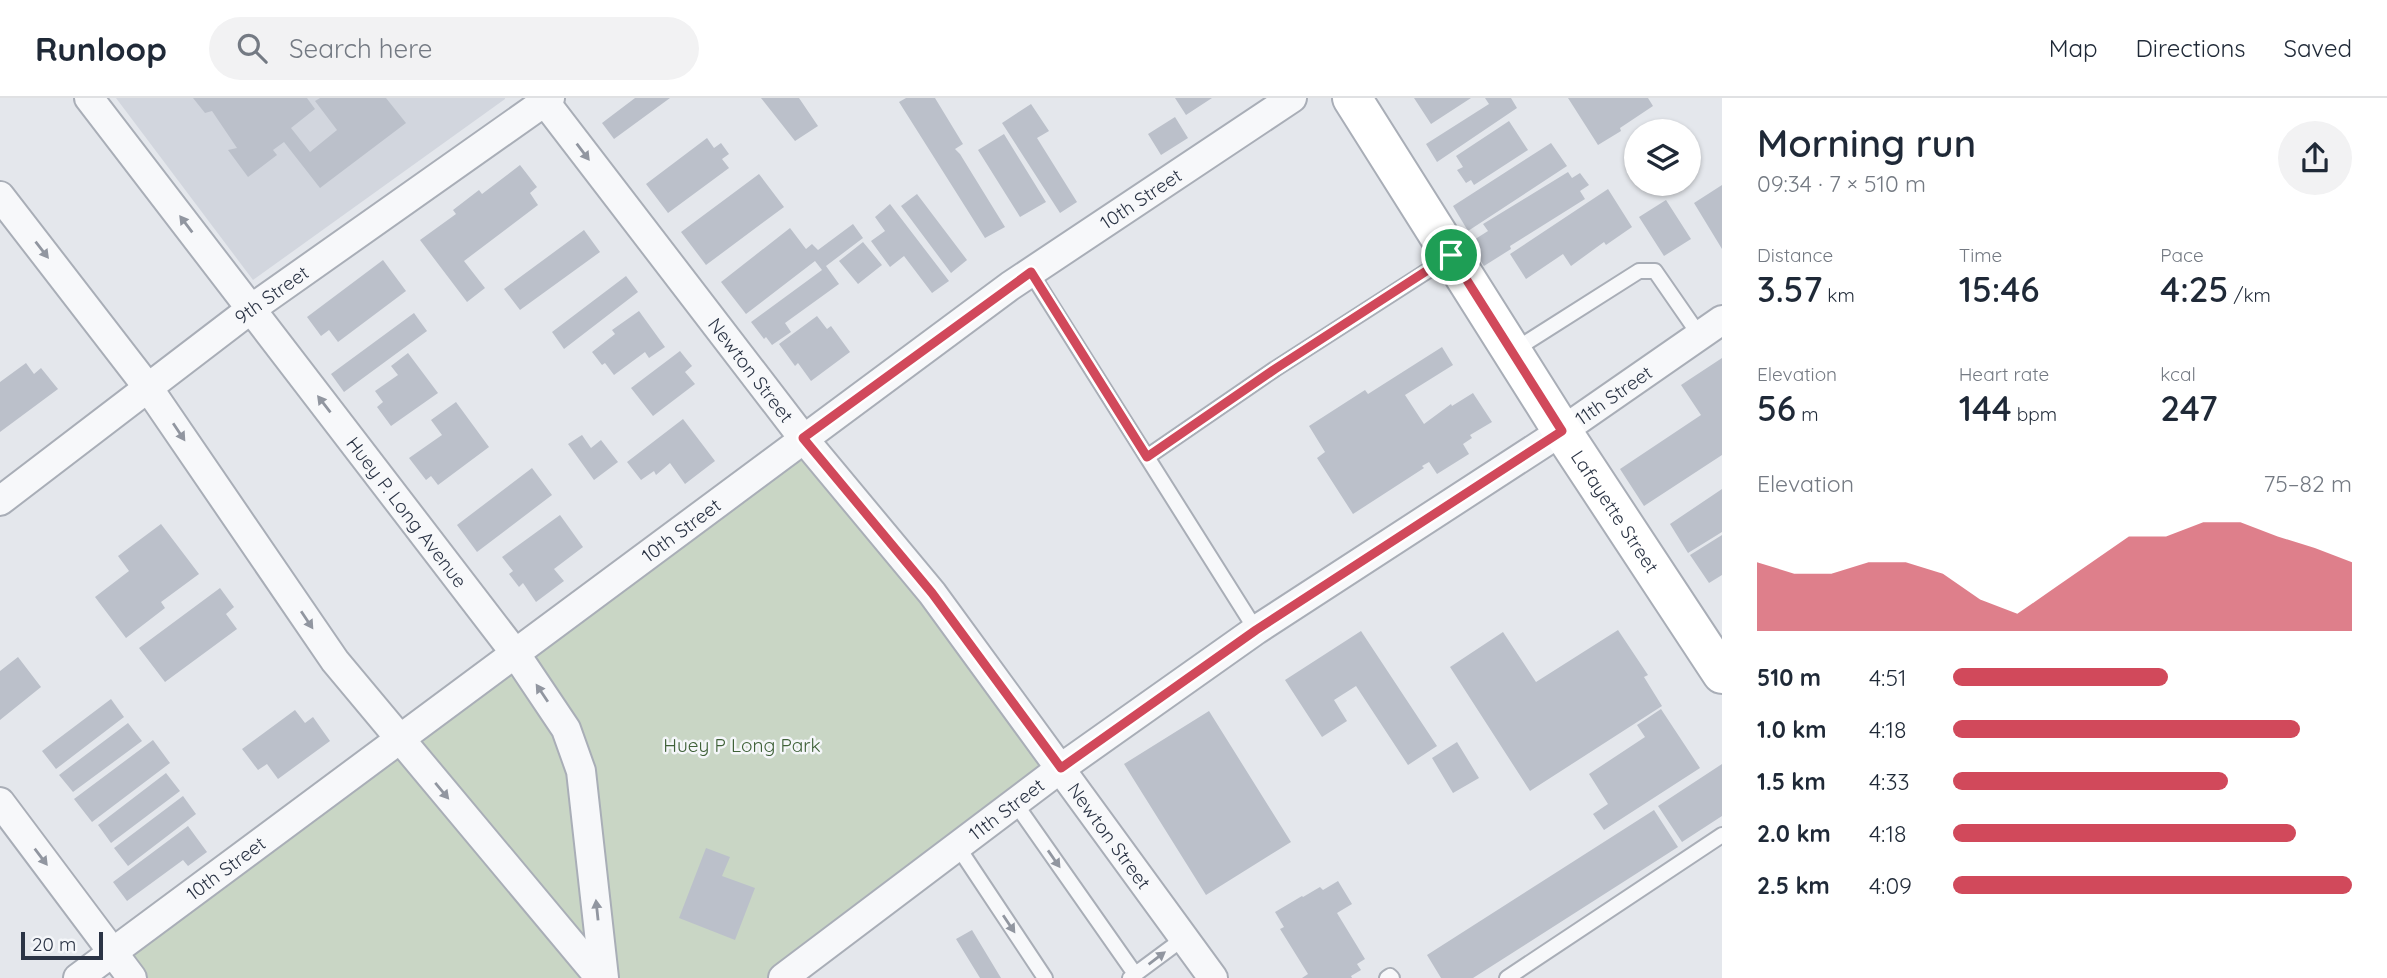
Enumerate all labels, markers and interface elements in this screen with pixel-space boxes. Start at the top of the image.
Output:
search box [209,17,699,80]
text: Runloop [35,28,167,69]
icon: search [233,29,271,67]
text: Search here [289,32,432,65]
text: Map [2049,33,2098,63]
text: Directions [2136,33,2246,63]
text: Saved [2284,33,2352,63]
map controls [1624,119,1701,196]
button: layers [1624,119,1701,196]
text: Morning run [1757,119,1976,167]
button: share [2278,121,2352,195]
one-way arrow [576,143,590,161]
street label: 10th Street [1096,163,1186,235]
text: 09:34 · 7 × 510 m [1757,169,1926,198]
one-way arrow [178,215,193,233]
pin [1421,225,1481,285]
icon: arrive [1432,236,1470,274]
one-way arrow [34,241,49,259]
text: Distance [1757,243,1833,267]
text: Time [1959,243,2002,267]
text: Pace [2160,243,2204,267]
street label: 9th Street [230,260,313,329]
text: 3.57 [1757,267,1822,311]
text: 15:46 [1959,267,2039,311]
text: 4:25 [2160,267,2228,311]
text: km [1822,283,1855,307]
text: /km [2228,283,2271,307]
street label: Newton Street [703,313,799,427]
street label: 11th Street [1570,360,1657,430]
text: Elevation [1757,362,1837,386]
text: Heart rate [1959,362,2049,386]
text: kcal [2160,362,2196,386]
text: 56 [1757,386,1796,430]
text: 144 [1959,386,2012,430]
text: 247 [2160,386,2218,430]
one-way arrow [317,395,331,413]
text: m [1796,402,1819,426]
text: bpm [2012,402,2057,426]
one-way arrow [172,422,185,442]
street label: Huey P. Long Avenue [341,432,472,592]
street label: Lafayette Street [1566,445,1664,577]
text: Elevation [1757,469,1854,498]
text: 75–82 m [2264,469,2352,498]
street label: 10th Street [637,493,725,568]
one-way arrow [300,611,314,629]
text: 510 m [1757,663,1821,692]
text: 4:51 [1869,663,1906,692]
one-way arrow [536,684,549,703]
text: 1.0 km [1757,715,1827,744]
text: 4:18 [1869,715,1906,744]
park label: Huey P Long Park [663,733,821,757]
text: 1.5 km [1757,767,1826,796]
text: 4:33 [1869,767,1910,796]
street label: 11th Street [964,773,1049,845]
street label: Newton Street [1062,778,1156,894]
one-way arrow [434,782,450,800]
text: 2.0 km [1757,819,1831,848]
text: 4:18 [1869,819,1906,848]
street label: 10th Street [181,831,270,906]
one-way arrow [34,848,48,866]
one-way arrow [1047,850,1061,868]
text: 2.5 km [1757,871,1830,900]
text: 4:09 [1869,871,1912,900]
one-way arrow [591,899,602,921]
one-way arrow [1002,915,1016,933]
scale bar [21,929,103,961]
text: 20 m [32,932,76,956]
one-way arrow [1148,951,1166,965]

